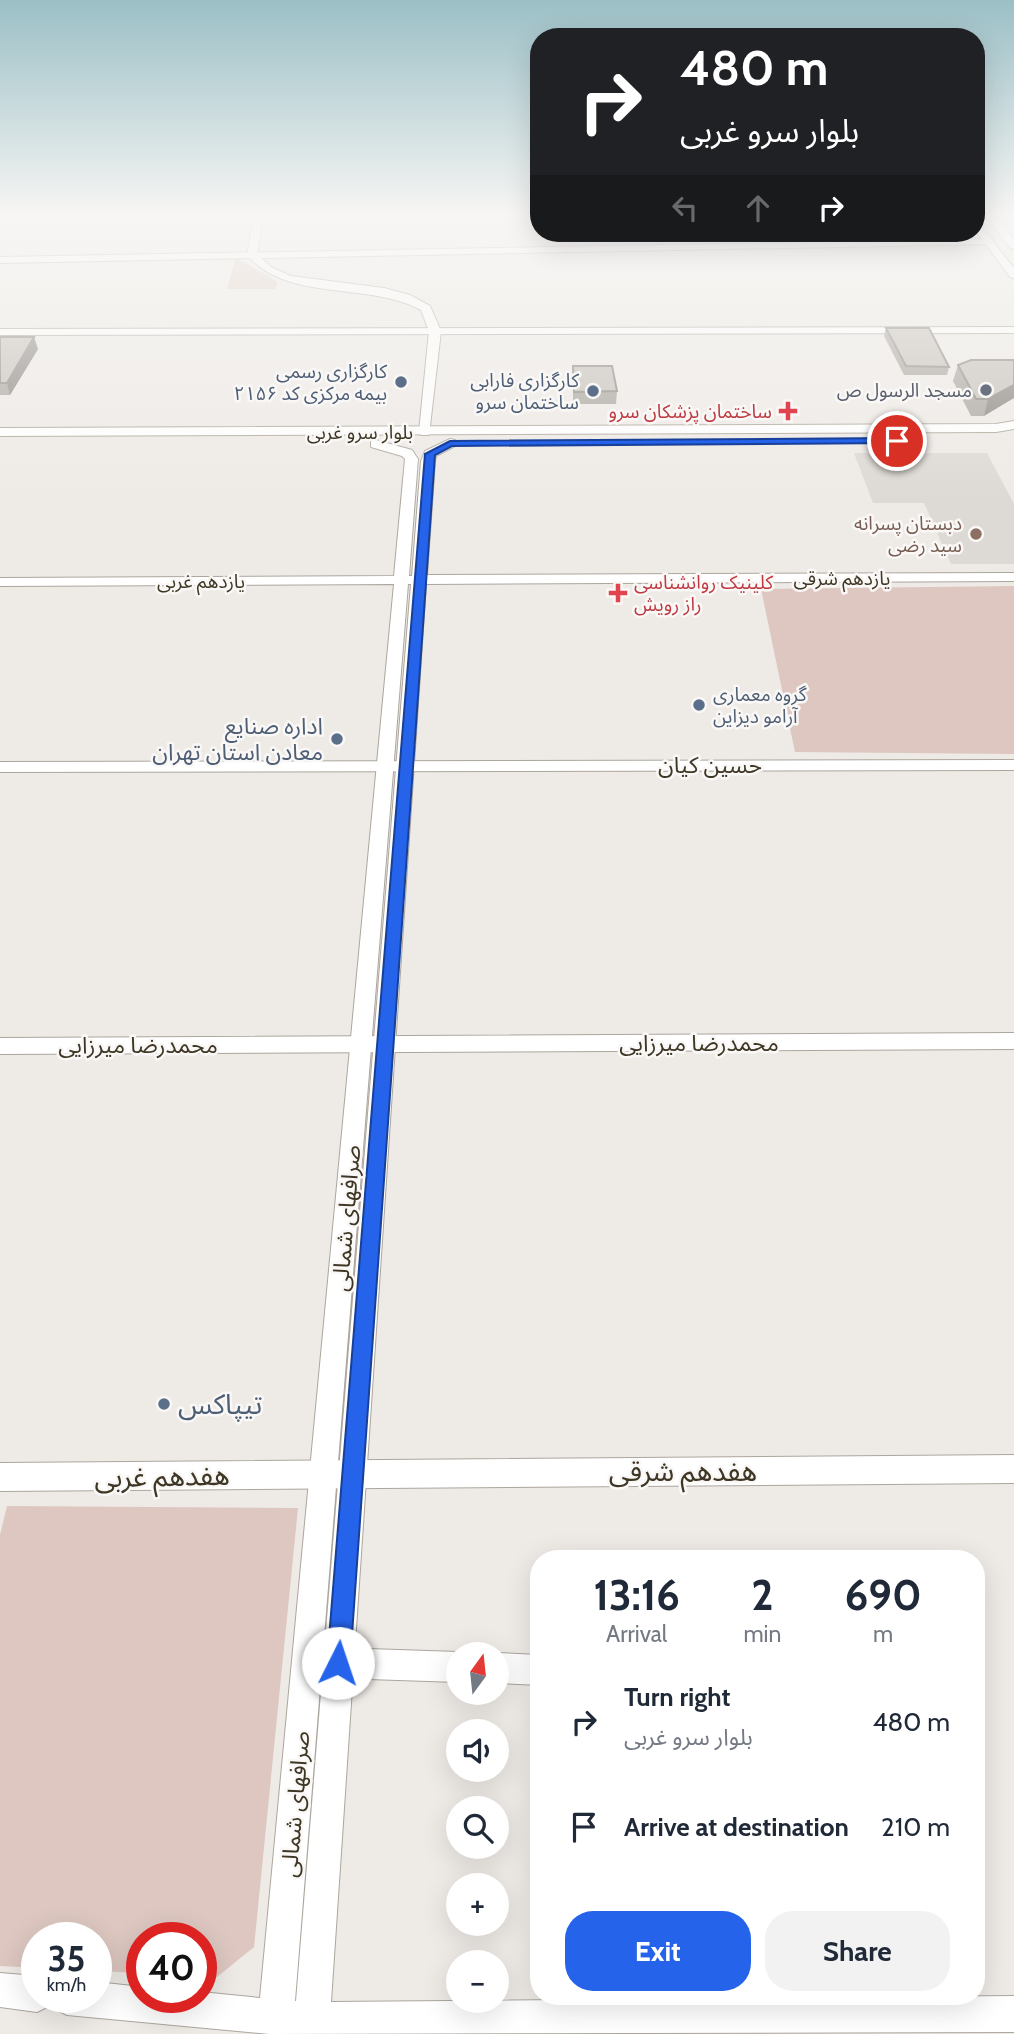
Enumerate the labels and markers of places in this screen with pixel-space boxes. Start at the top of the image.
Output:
place label: کارگزاری رسمی بیمه مرکزی کد ۲۱۵۶ [234,360,388,405]
place label: کارگزاری فارابی ساختمان سرو [470,369,580,414]
marker: کارگزاری رسمی بیمه مرکزی کد ۲۱۵۶ [393,374,409,390]
place label: مسجد الرسول ص [837,379,972,402]
marker: مسجد الرسول ص [978,382,994,398]
marker: کارگزاری فارابی ساختمان سرو [585,383,601,399]
place label: ساختمان پزشکان سرو [609,400,772,424]
marker: ساختمان پزشکان سرو [778,401,798,421]
pin [867,411,927,471]
place label: دبستان پسرانه سید رضی [854,512,962,557]
marker: دبستان پسرانه سید رضی [968,526,984,542]
place label: کلینیک روانشناسی راز رویش [634,571,774,616]
marker: کلینیک روانشناسی راز رویش [608,583,628,603]
place label: گروه معماری آرامو دیزاین [713,683,808,728]
marker: گروه معماری آرامو دیزاین [691,697,707,713]
place label: اداره صنایع معادن استان تهران [152,712,323,766]
marker: اداره صنایع معادن استان تهران [329,731,345,747]
place label: تیپاکس [178,1387,262,1422]
marker: تیپاکس [156,1396,172,1412]

